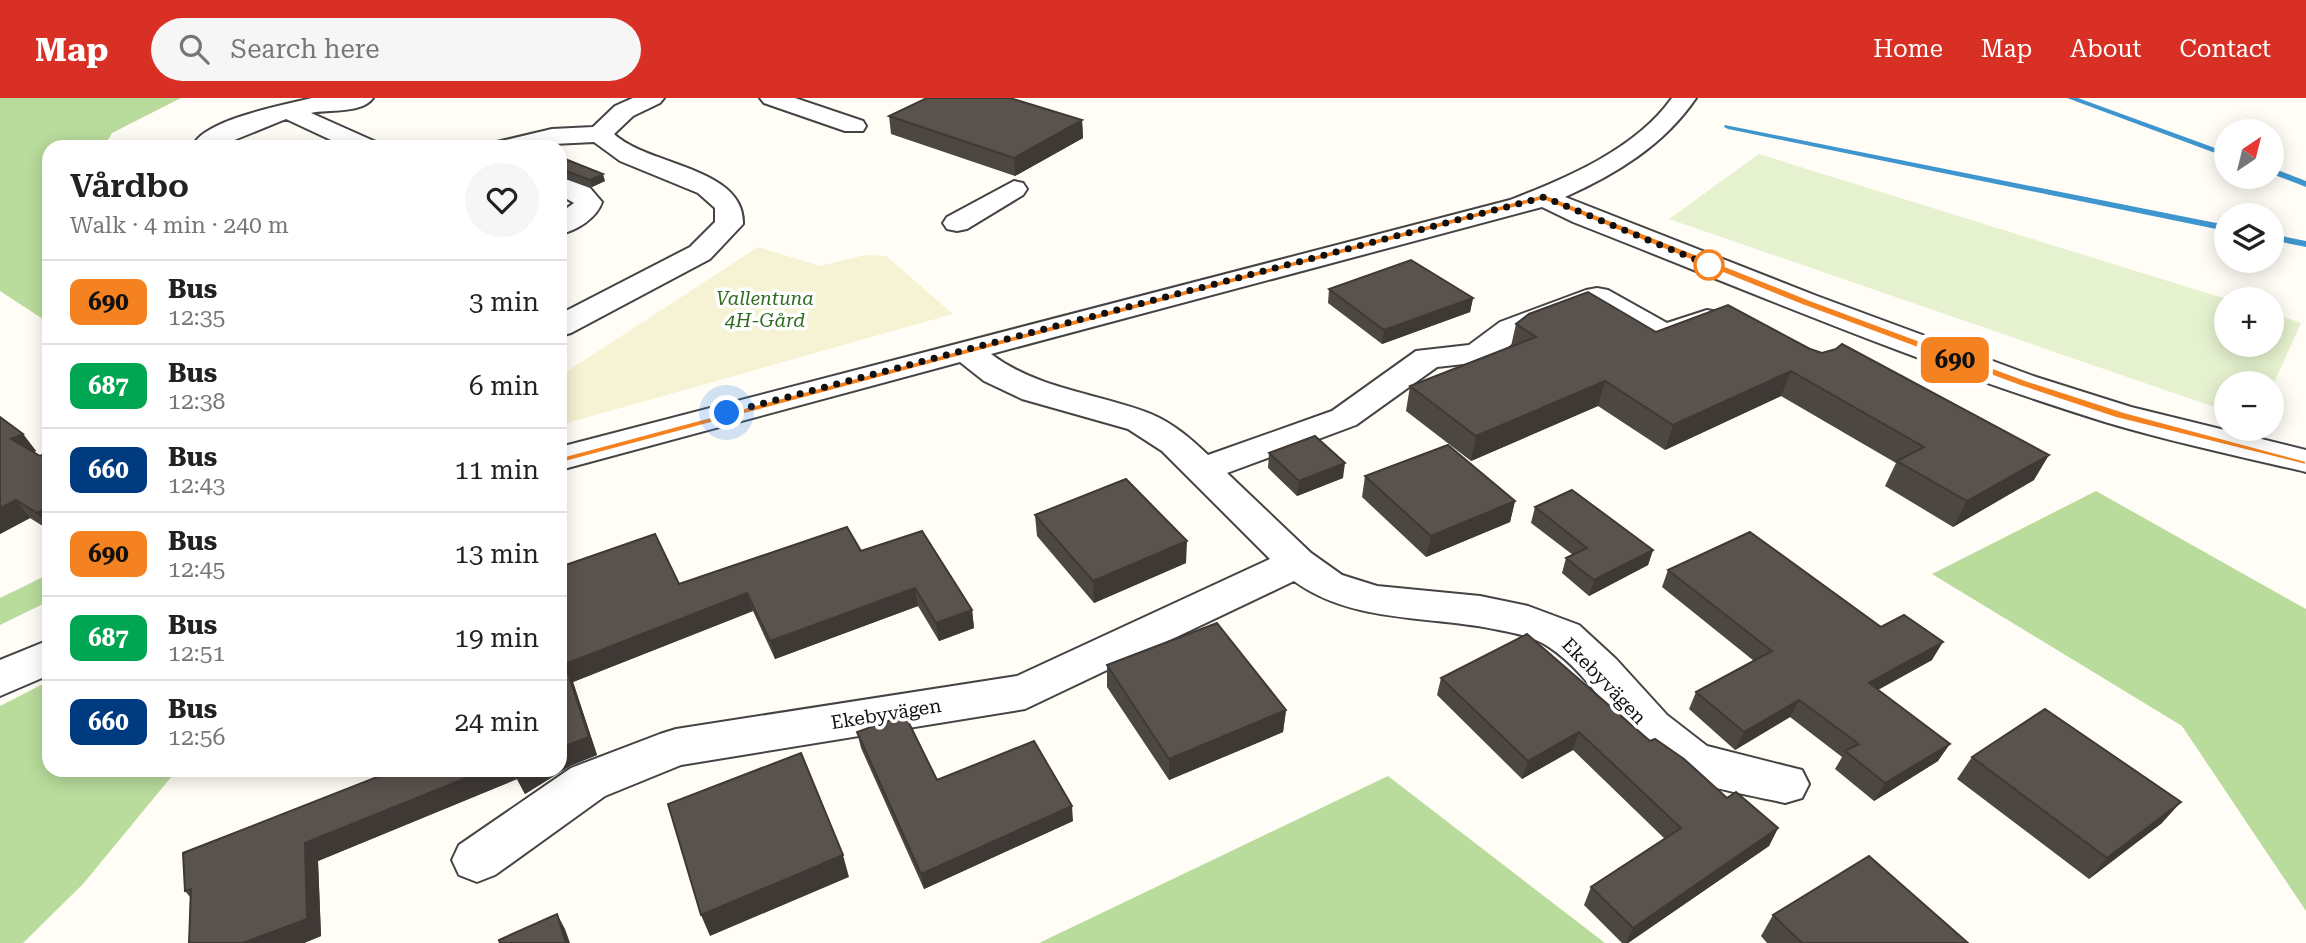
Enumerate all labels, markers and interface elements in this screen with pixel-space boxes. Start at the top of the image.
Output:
search box [151,18,641,81]
text: Map [35,30,109,69]
icon: search [175,30,213,68]
text: Search here [231,34,380,64]
text: Home [1873,35,1943,63]
text: Map [1981,35,2032,63]
text: About [2070,35,2141,63]
text: Contact [2179,35,2271,63]
north arrow [2214,119,2284,189]
map controls [2214,119,2284,441]
button: heart [465,163,539,237]
text: Vårdbo [70,166,189,205]
button: layers [2214,203,2284,273]
text: Walk · 4 min · 240 m [70,212,289,239]
unlabelled marker [1694,250,1724,280]
text: Bus [168,274,217,304]
text: 3 min [469,287,539,317]
park label: Vallentuna 4H-Gård [716,287,814,332]
button: + [2214,287,2284,357]
text: 690 [88,288,129,316]
text: 12:35 [168,304,225,331]
line badge: 690 [1915,337,1995,383]
text: 690 [1935,346,1975,374]
text: Bus [168,358,217,388]
text: 6 min [469,371,539,401]
button: − [2214,371,2284,441]
text: 687 [88,372,129,400]
text: 12:38 [168,388,225,415]
your location [709,395,744,430]
text: Bus [168,442,217,472]
text: 11 min [455,455,539,485]
text: 660 [88,456,129,484]
text: 12:43 [168,472,225,499]
text: Bus [168,526,217,556]
text: 13 min [455,539,539,569]
text: 690 [88,540,129,568]
text: 12:45 [168,556,225,583]
text: Bus [168,610,217,640]
text: 19 min [455,623,539,653]
text: 687 [88,624,129,652]
street label: Ekebyvägen [1557,633,1651,729]
text: 12:51 [168,640,225,667]
text: Bus [168,694,217,724]
street label: Ekebyvägen [829,694,943,734]
text: 24 min [455,707,539,737]
text: 660 [88,708,129,736]
text: 12:56 [168,724,225,751]

